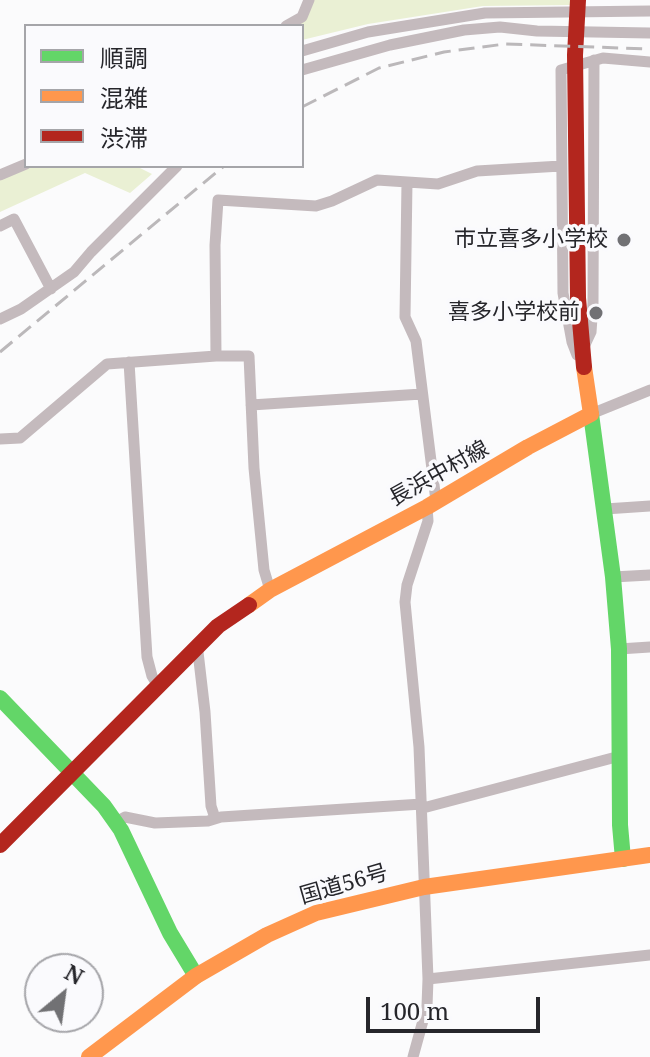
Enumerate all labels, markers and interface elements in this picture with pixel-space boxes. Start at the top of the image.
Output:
legend [24,24,304,168]
text: 順調 [100,41,148,74]
text: 混雑 [100,81,148,114]
text: 渋滞 [100,121,148,154]
place label: 市立喜多小学校 [454,227,608,253]
marker: 市立喜多小学校 [615,231,633,249]
place label: 喜多小学校前 [448,300,580,326]
marker: 喜多小学校前 [587,304,605,322]
street label: 長浜中村線 [384,436,494,512]
street label: 国道56号 [297,860,391,910]
north arrow [24,953,104,1033]
text: N [60,956,90,991]
scale bar [370,981,544,1031]
text: 100 m [380,994,449,1027]

